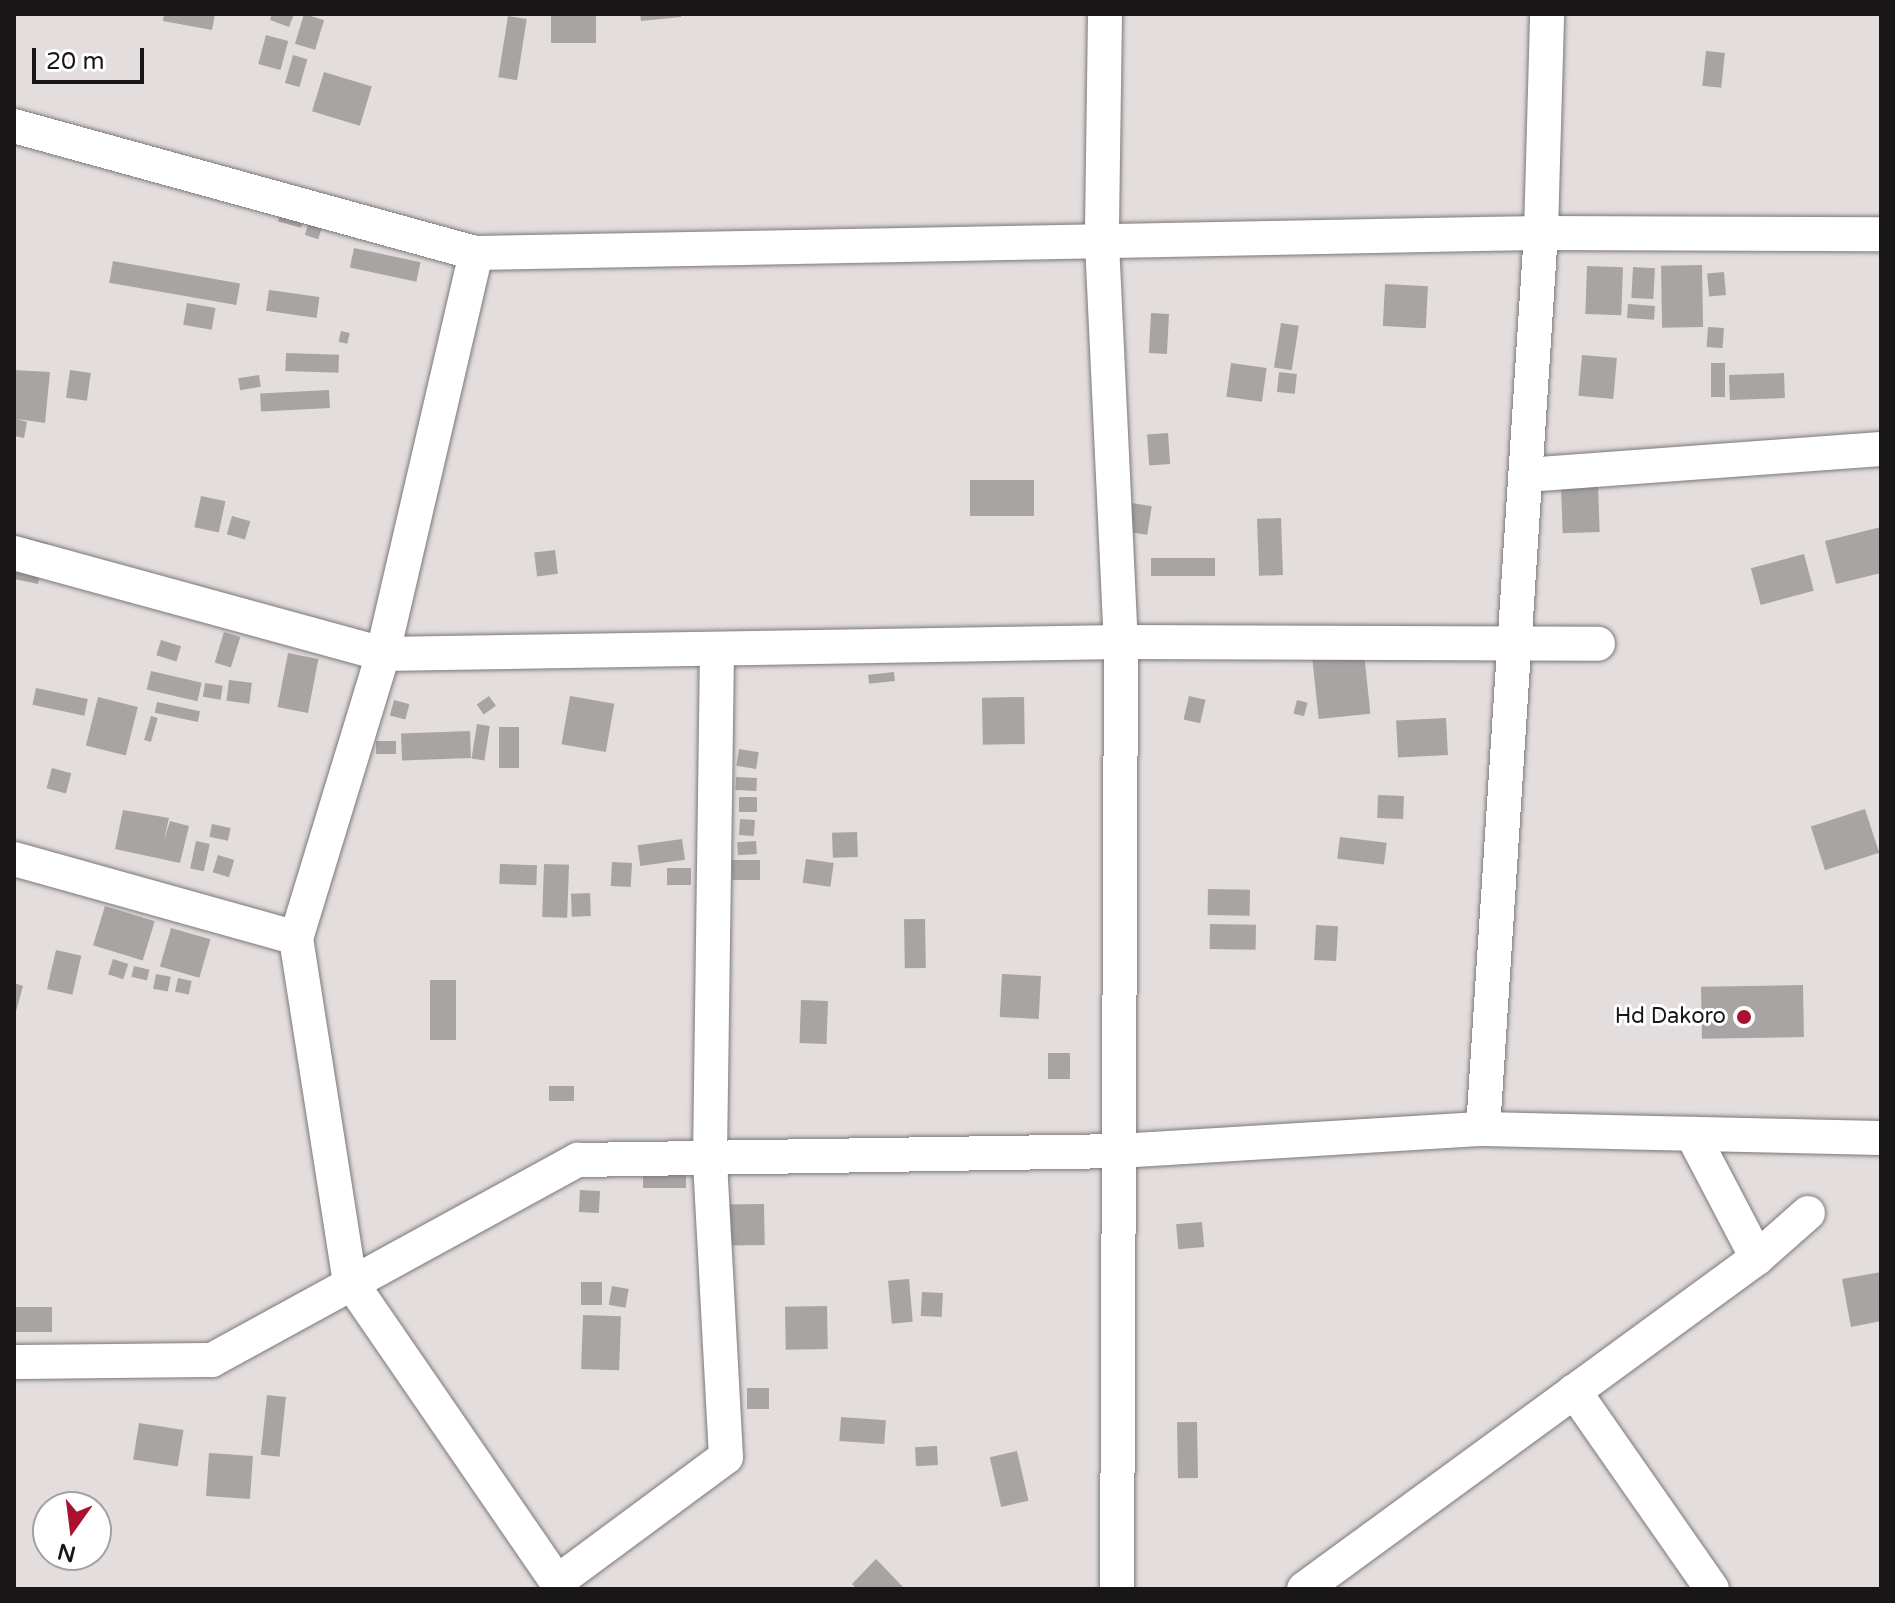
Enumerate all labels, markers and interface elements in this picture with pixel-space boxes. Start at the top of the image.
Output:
scale bar [36,32,148,82]
text: 20 m [46,47,104,76]
place label: Hd Dakoro [1615,1004,1726,1030]
marker: Hd Dakoro [1733,1006,1755,1028]
north arrow [32,1491,112,1571]
text: N [55,1538,78,1567]

